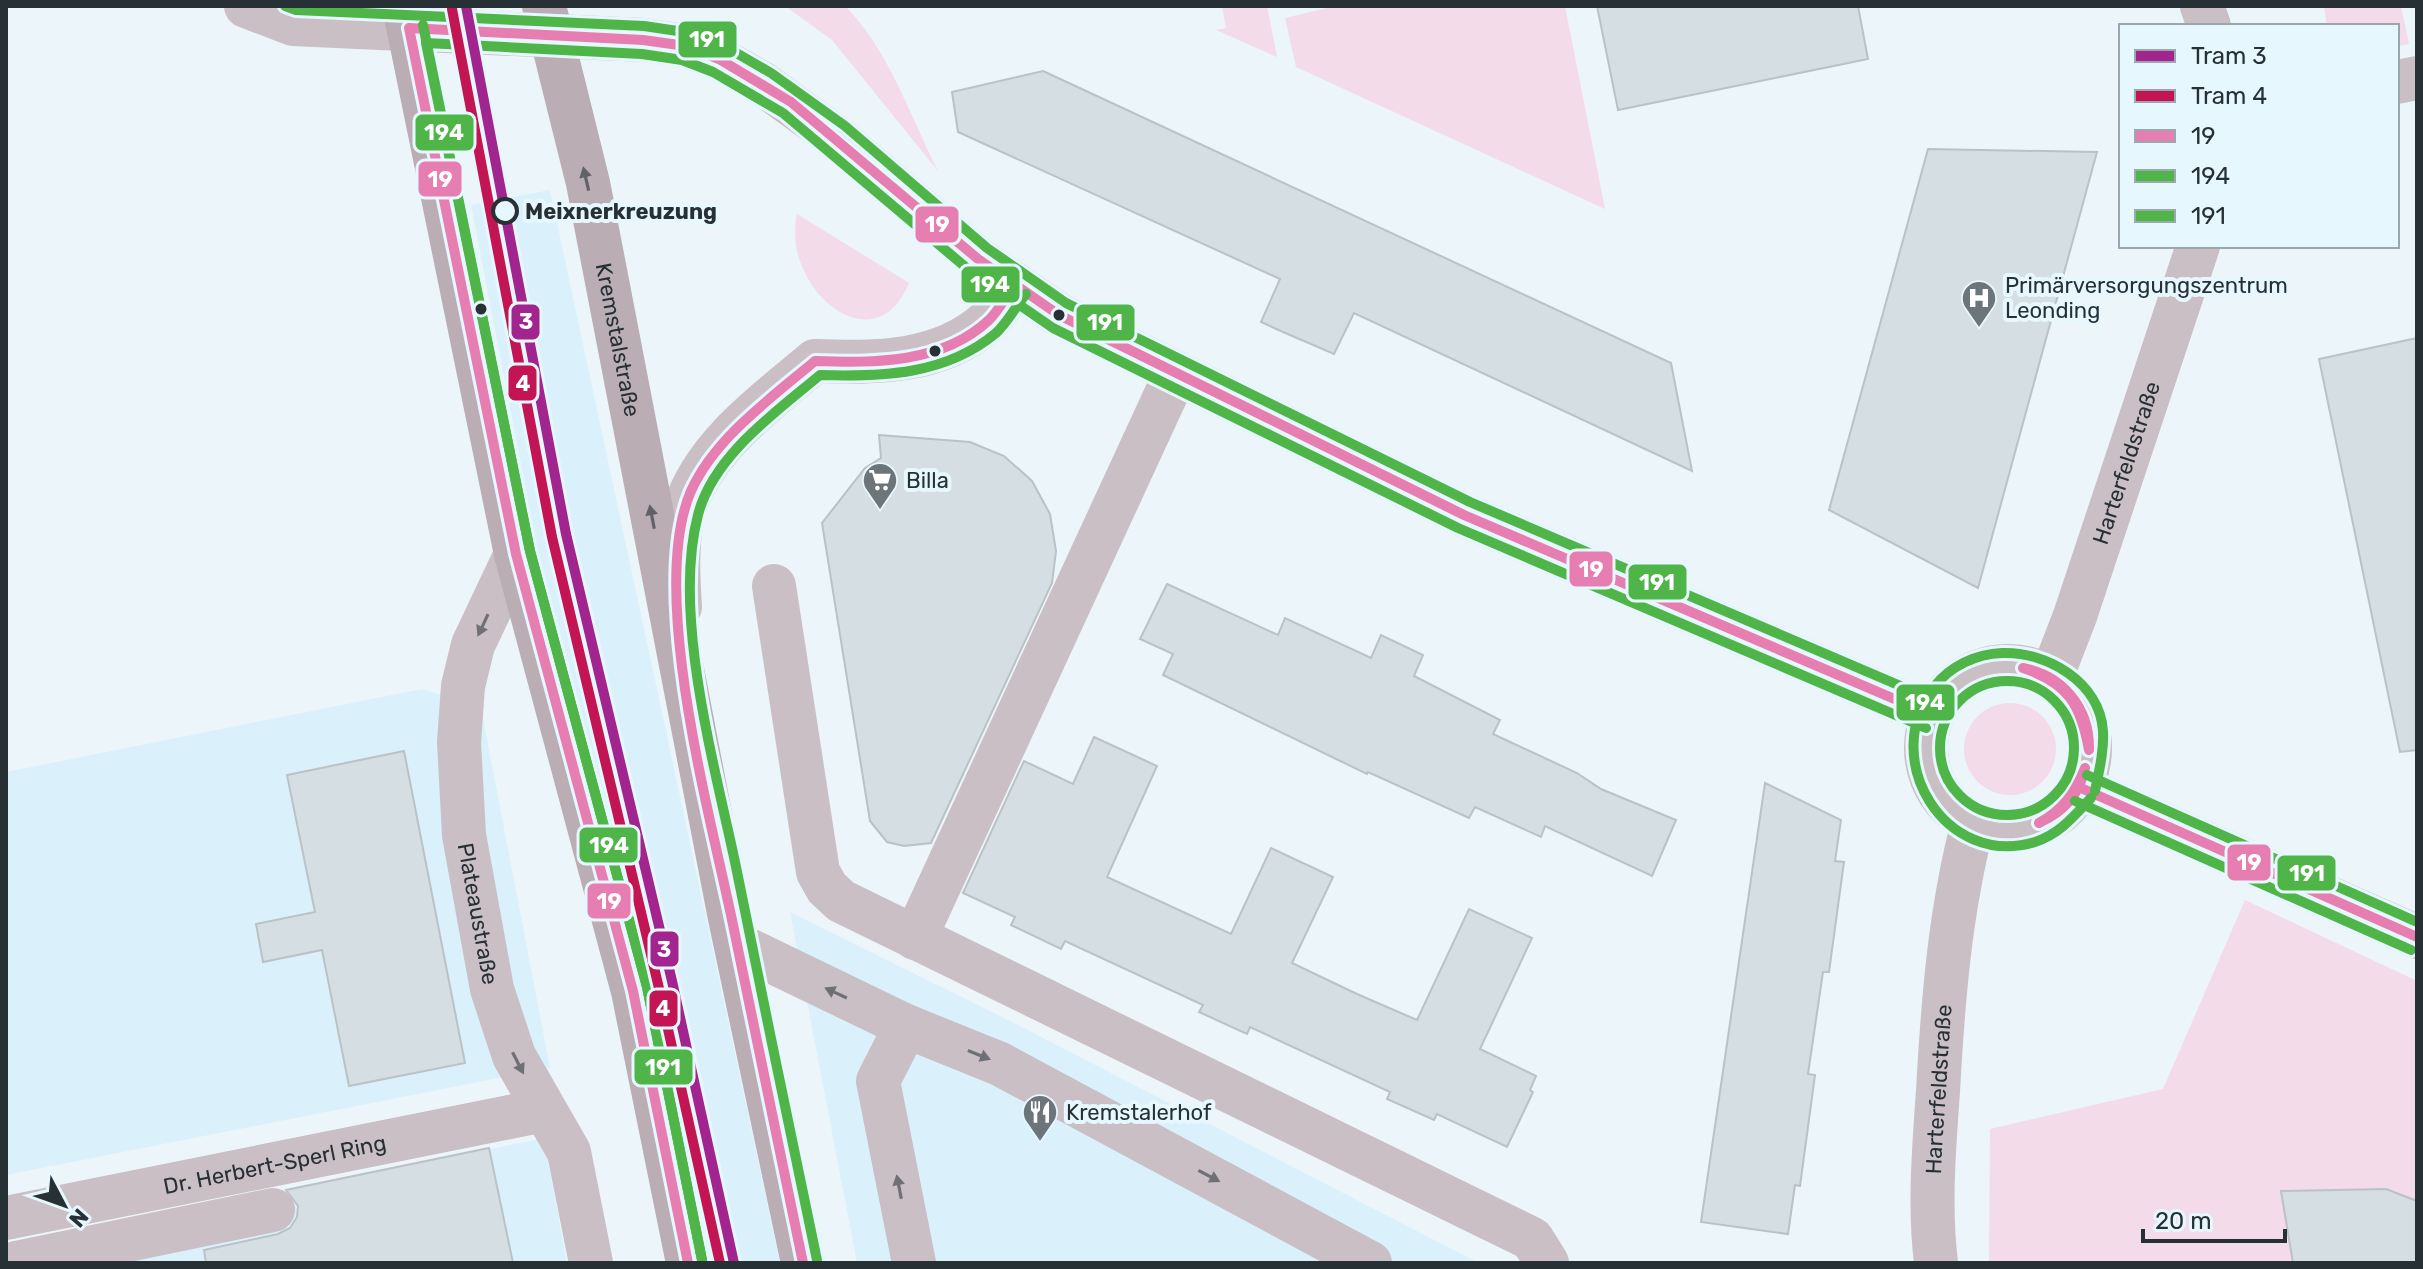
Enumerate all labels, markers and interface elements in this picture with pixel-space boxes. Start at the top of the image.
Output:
line badge: 191 [677,20,738,59]
legend [2119,24,2399,248]
text: 191 [689,26,725,53]
text: Tram 3 [2191,42,2267,70]
text: Tram 4 [2191,82,2267,110]
line badge: 194 [414,113,475,152]
text: 194 [424,119,464,146]
text: 19 [2191,122,2216,150]
line badge: 19 [417,160,463,198]
text: 194 [2191,162,2230,190]
text: 19 [427,166,453,193]
one-way arrow [579,166,592,191]
marker: Meixnerkreuzung [492,198,518,224]
place label: Meixnerkreuzung [525,198,717,225]
text: 191 [2191,202,2226,230]
line badge: 19 [914,205,960,244]
text: 19 [924,211,950,238]
street label: Kremstalstraße [590,261,646,419]
line badge: 194 [960,265,1021,304]
text: 194 [970,271,1010,298]
place label: Primärversorgungszentrum Leonding [2005,272,2288,324]
hospital icon: Primärversorgungszentrum Leonding [1960,279,1998,329]
unlabelled marker [473,301,489,317]
line badge: 3 [510,303,541,341]
line badge: 191 [1075,303,1136,342]
unlabelled marker [1051,307,1067,323]
text: 3 [519,308,533,335]
text: 191 [1087,309,1123,336]
unlabelled marker [927,343,943,359]
line badge: 4 [507,364,538,402]
text: 4 [515,370,531,397]
street label: Harterfeldstraße [2086,378,2166,548]
supermarket icon: Billa [861,461,899,511]
place label: Billa [906,467,949,494]
one-way arrow [645,504,657,529]
line badge: 19 [1568,550,1614,588]
text: 19 [1578,556,1604,583]
line badge: 191 [1627,563,1688,601]
text: 191 [1639,569,1675,596]
one-way arrow [476,613,490,637]
line badge: 194 [1895,683,1956,722]
text: 194 [1905,689,1945,716]
line badge: 194 [578,826,639,864]
text: 194 [589,832,629,859]
street label: Plateaustraße [452,841,504,987]
line badge: 19 [2226,843,2272,882]
text: 19 [2236,849,2262,876]
line badge: 191 [2276,854,2337,892]
text: 191 [2289,860,2325,887]
line badge: 19 [586,882,632,920]
text: 19 [596,888,622,915]
line badge: 3 [649,930,680,968]
text: 3 [657,936,671,963]
one-way arrow [824,986,848,1000]
line badge: 4 [648,989,679,1028]
text: 4 [655,995,671,1022]
street label: Harterfeldstraße [1919,1003,1957,1175]
line badge: 191 [633,1048,694,1086]
one-way arrow [967,1049,991,1062]
one-way arrow [511,1051,525,1074]
text: 191 [645,1054,681,1081]
restaurant icon: Kremstalerhof [1021,1093,1059,1143]
place label: Kremstalerhof [1066,1099,1212,1126]
street label: Dr. Herbert-Sperl Ring [161,1129,388,1200]
north arrow [24,1165,104,1245]
one-way arrow [1197,1169,1220,1183]
one-way arrow [892,1174,905,1199]
scale bar [2143,1193,2285,1243]
text: N [63,1203,94,1233]
text: 20 m [2155,1207,2212,1235]

